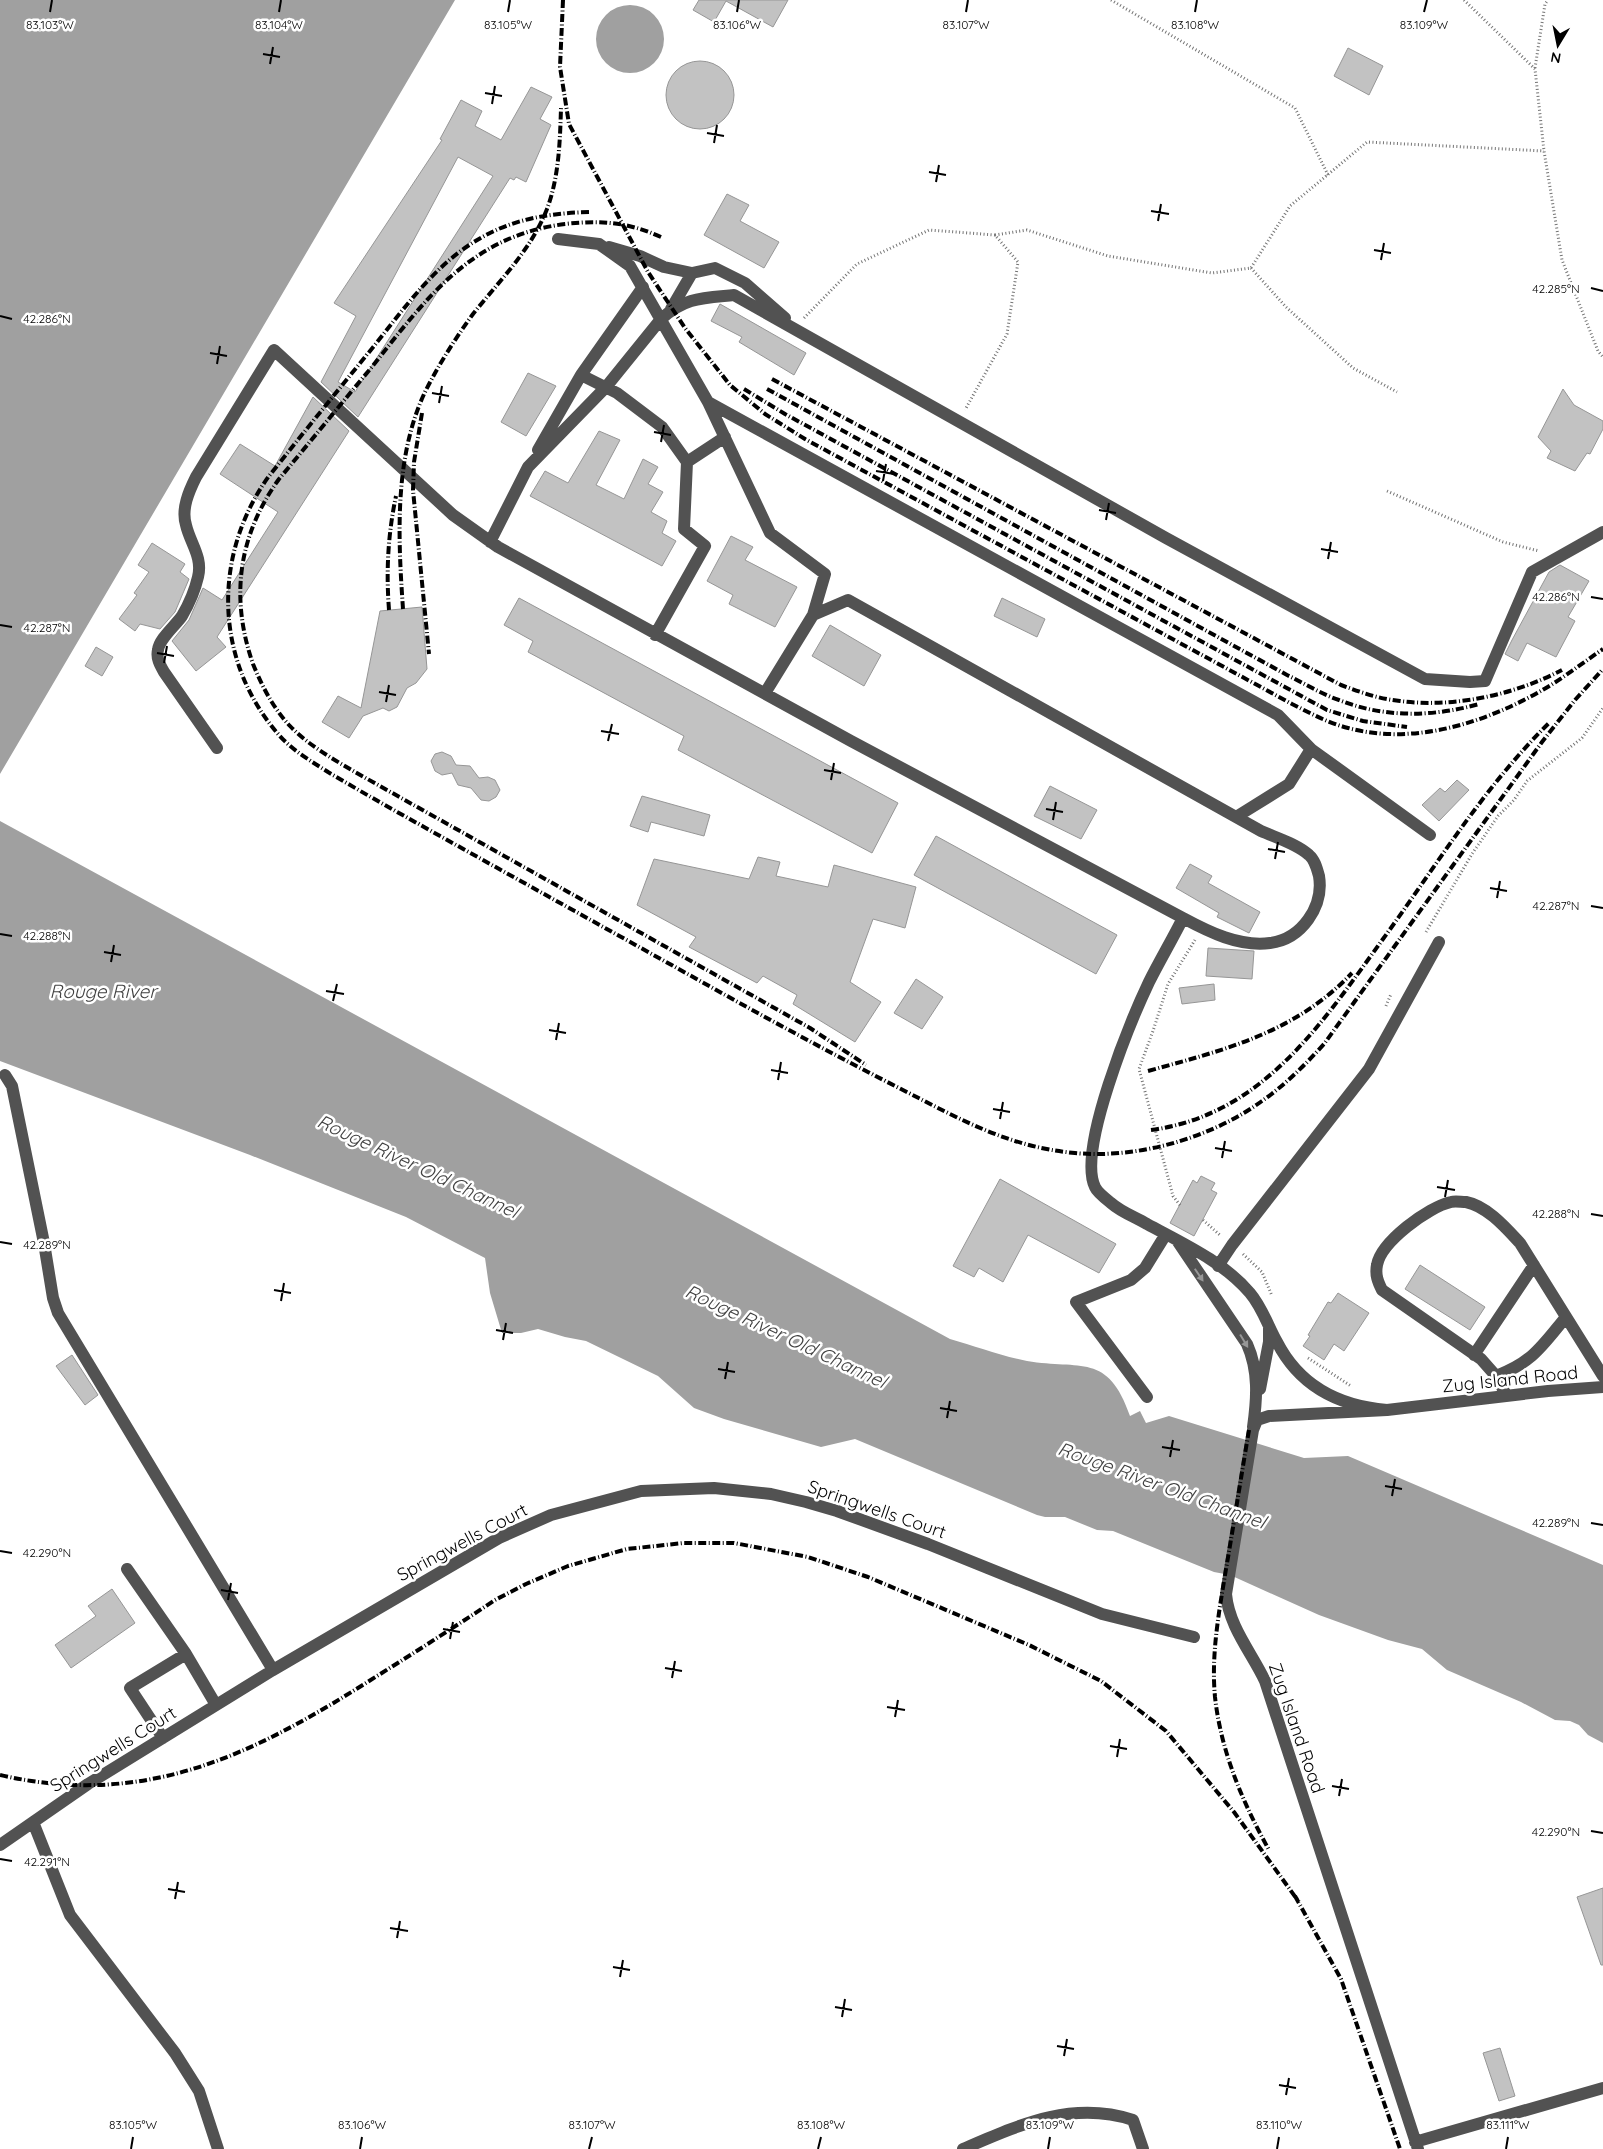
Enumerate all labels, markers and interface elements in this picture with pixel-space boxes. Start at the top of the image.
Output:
text: 83.103°W [26,17,74,32]
text: 83.104°W [255,17,303,32]
text: 83.105°W [484,17,532,32]
text: 83.106°W [713,17,761,32]
text: 83.107°W [942,17,990,32]
text: 83.108°W [1171,17,1219,32]
text: 83.109°W [1400,17,1449,32]
north arrow [1533,20,1583,70]
text: N [1549,48,1562,68]
text: 42.285°N [1532,281,1580,296]
text: 42.286°N [23,311,71,326]
text: 42.286°N [1532,589,1580,604]
text: 42.287°N [24,620,70,635]
text: 42.287°N [1533,898,1579,913]
text: 42.288°N [23,928,71,943]
water label: Rouge River [50,979,159,1003]
water label: Rouge River Old Channel [314,1109,525,1224]
text: 42.288°N [1532,1206,1580,1221]
text: 42.289°N [23,1237,71,1252]
one-way arrow [1194,1268,1204,1282]
water label: Rouge River Old Channel [682,1279,893,1394]
one-way arrow [1240,1335,1249,1348]
street label: Zug Island Road [1441,1360,1579,1398]
water label: Rouge River Old Channel [1055,1436,1272,1535]
street label: Springwells Court [805,1475,949,1543]
street label: Springwells Court [393,1498,531,1586]
text: 42.289°N [1532,1515,1580,1530]
text: 42.290°N [23,1545,71,1560]
street label: Zug Island Road [1264,1660,1330,1796]
street label: Springwells Court [46,1701,180,1797]
text: 42.290°N [1532,1824,1580,1839]
text: 42.291°N [24,1854,70,1869]
text: 83.105°W [109,2117,157,2132]
text: 83.106°W [338,2117,386,2132]
text: 83.107°W [568,2117,616,2132]
text: 83.108°W [797,2117,845,2132]
text: 83.109°W [1026,2117,1075,2132]
text: 83.110°W [1256,2117,1302,2132]
text: 83.111°W [1486,2117,1530,2132]

